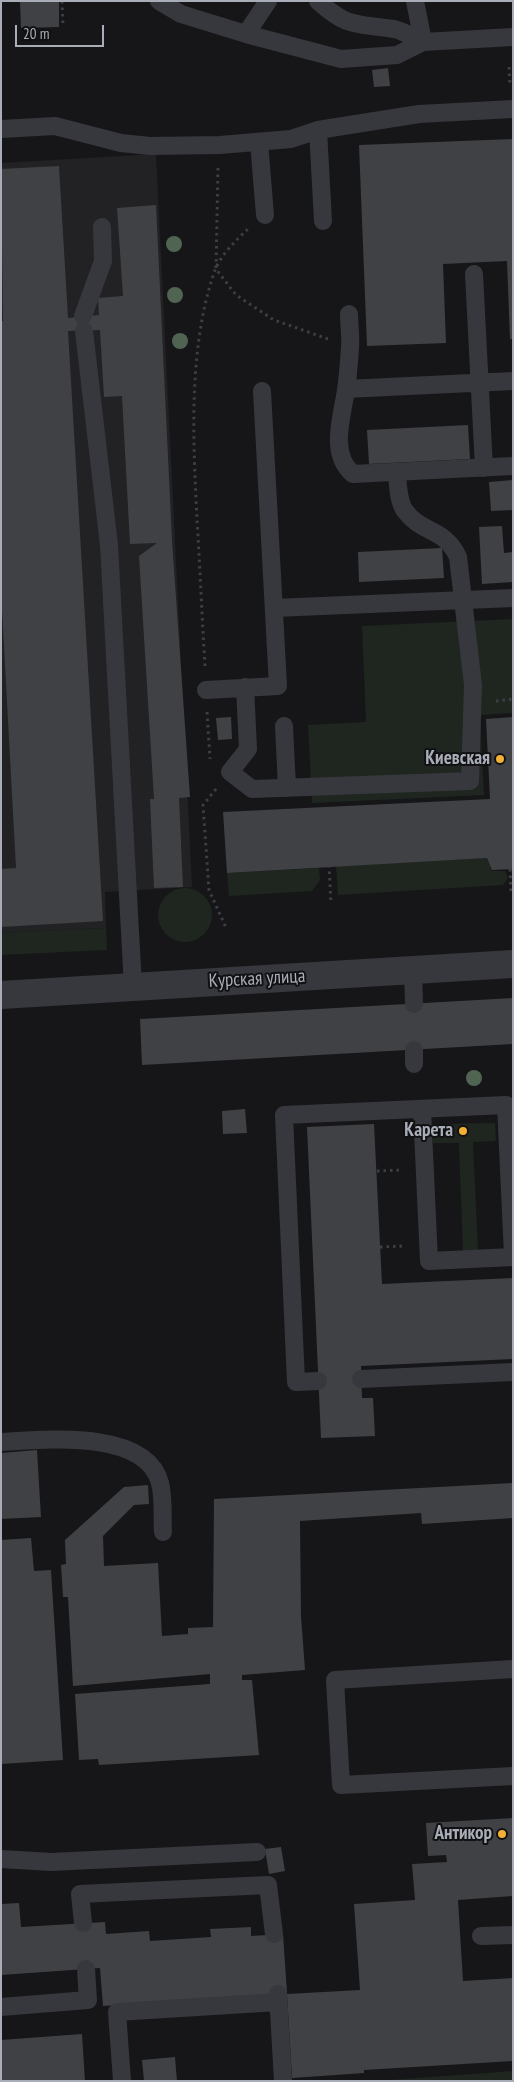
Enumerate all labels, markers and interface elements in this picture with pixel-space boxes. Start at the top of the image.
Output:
scale bar [18,15,106,47]
text: 20 m [23,24,49,43]
place label: Киевская [425,748,490,770]
marker: Киевская [494,753,506,765]
street label: Курская улица [208,965,306,993]
place label: Карета [404,1120,453,1142]
marker: Карета [457,1125,469,1137]
place label: Антикор [434,1823,492,1845]
marker: Антикор [496,1828,508,1840]

